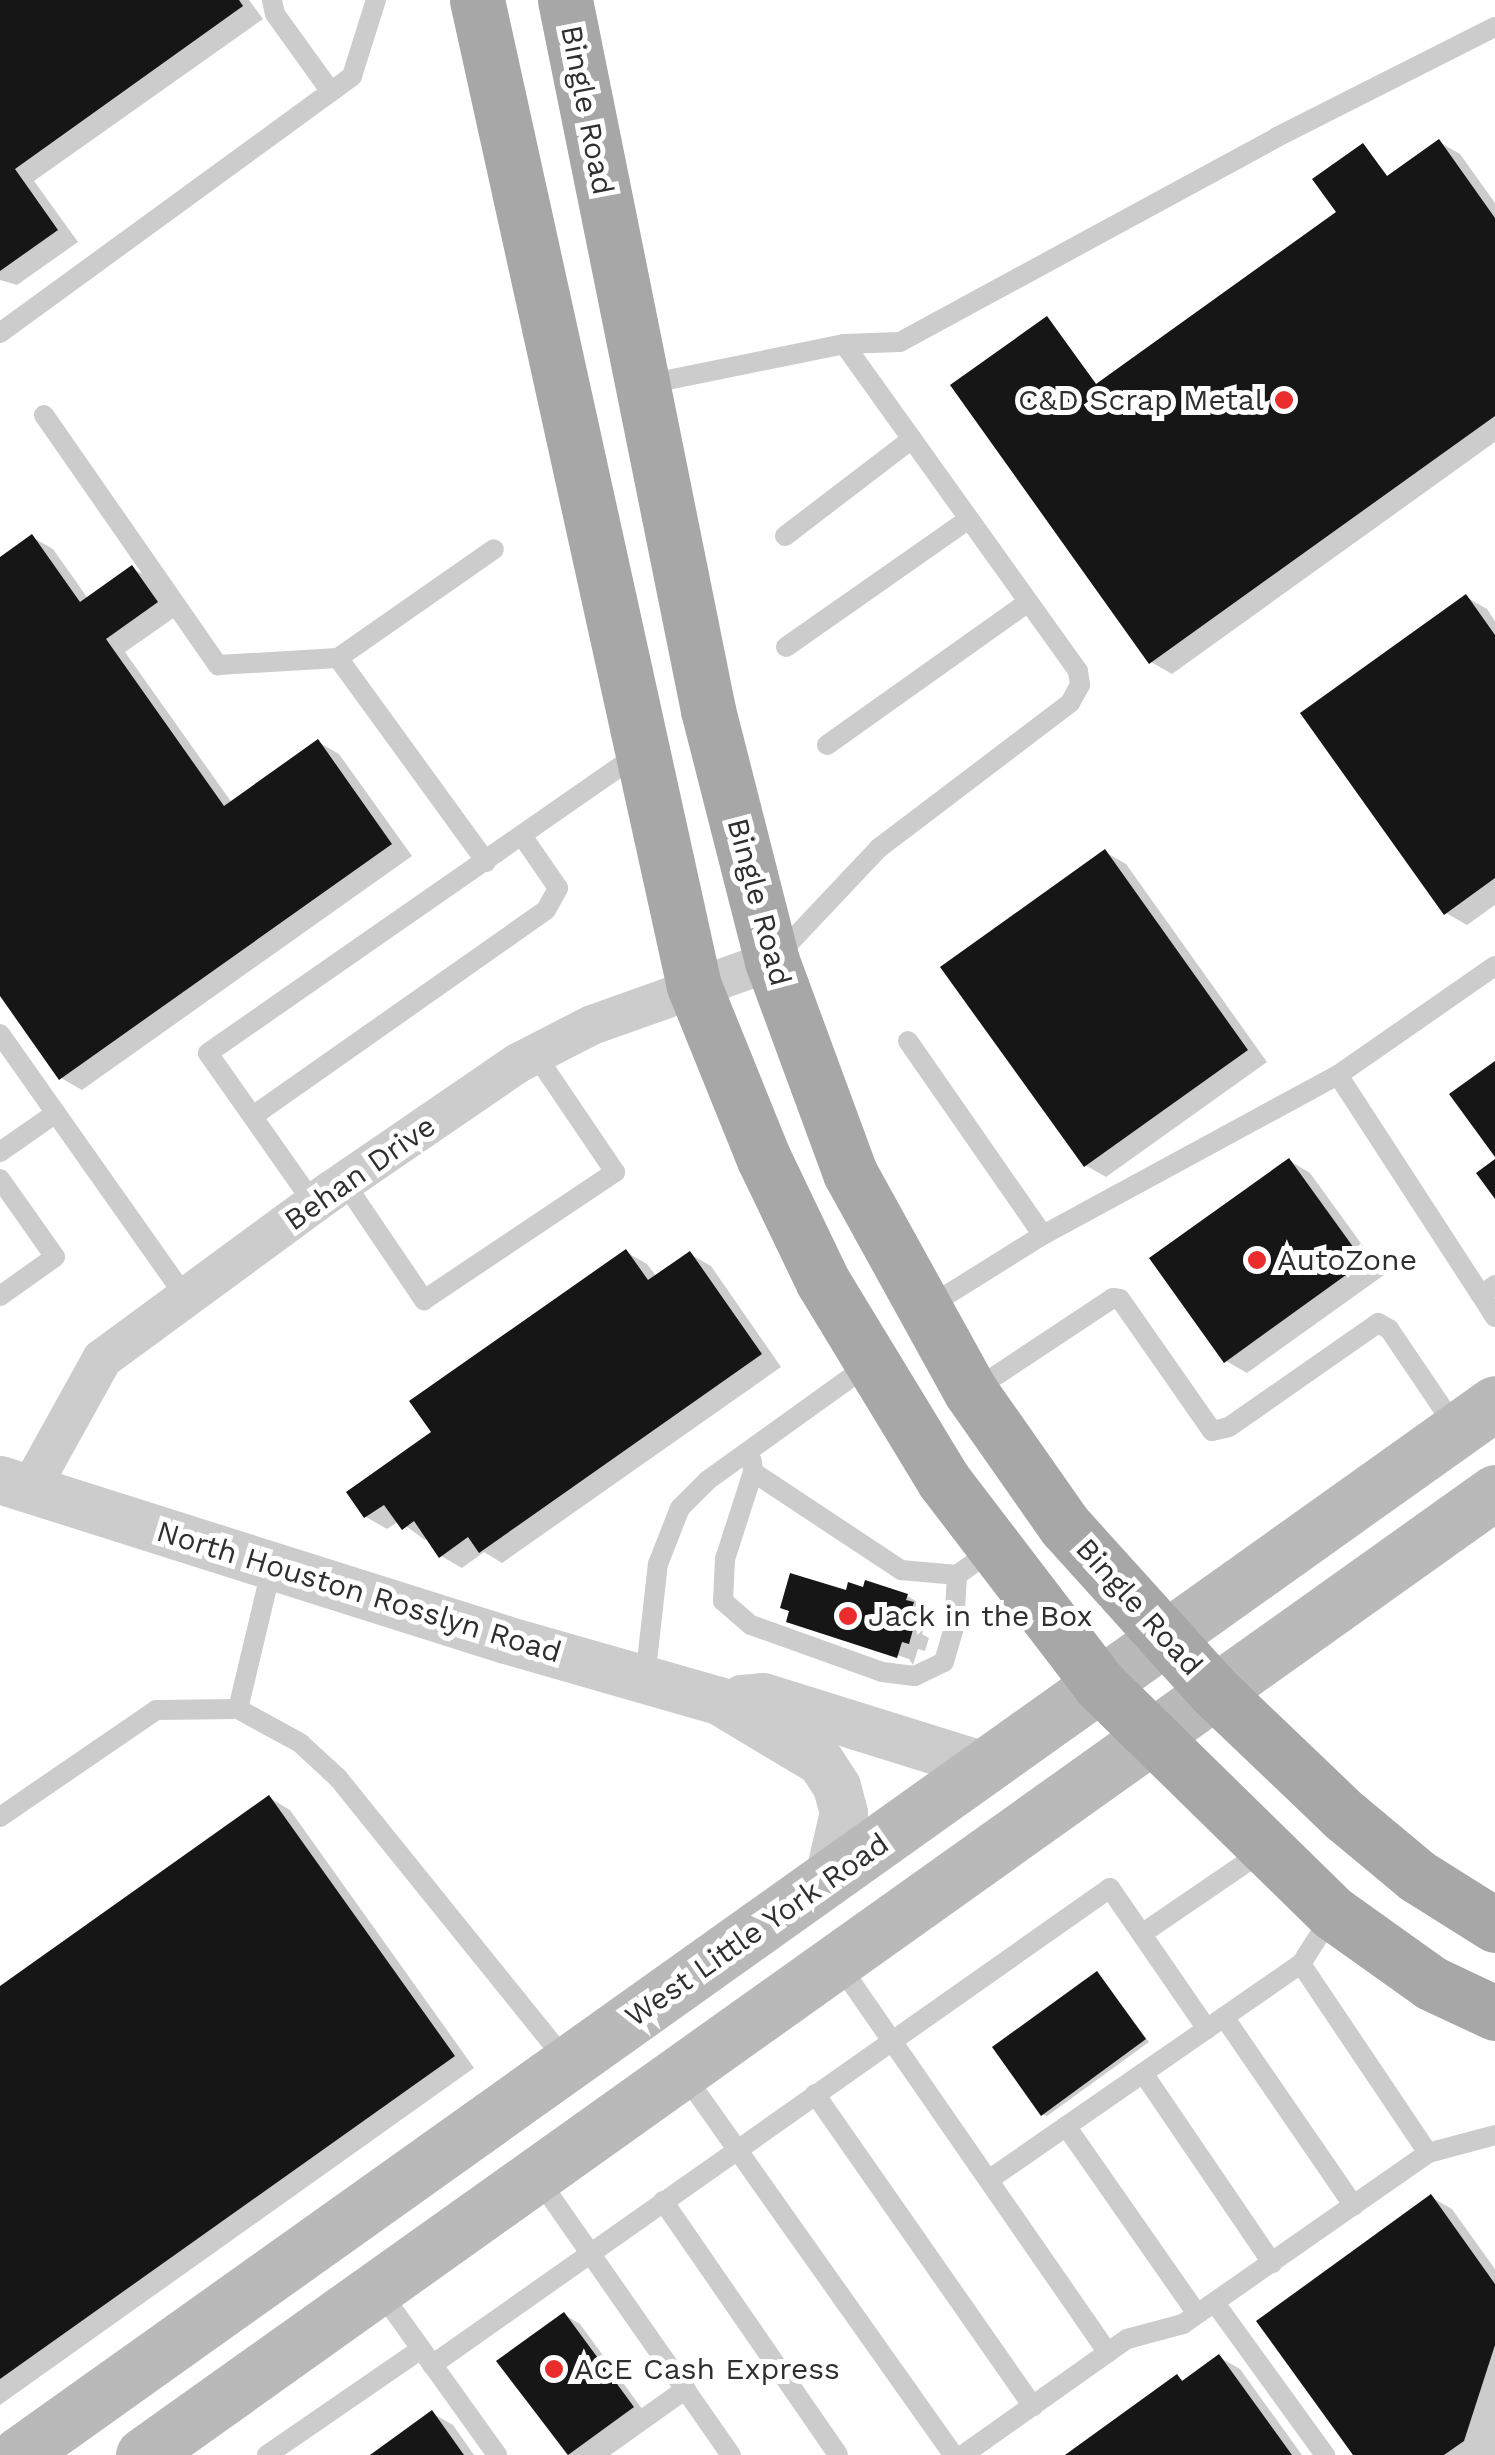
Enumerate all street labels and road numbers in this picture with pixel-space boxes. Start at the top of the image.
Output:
street label: Bingle Road [553,22,621,198]
street label: Bingle Road [719,814,799,990]
street label: Behan Drive [278,1108,442,1238]
street label: North Houston Rosslyn Road [152,1513,566,1671]
street label: Bingle Road [1068,1531,1210,1683]
street label: West Little York Road [618,1825,896,2035]

